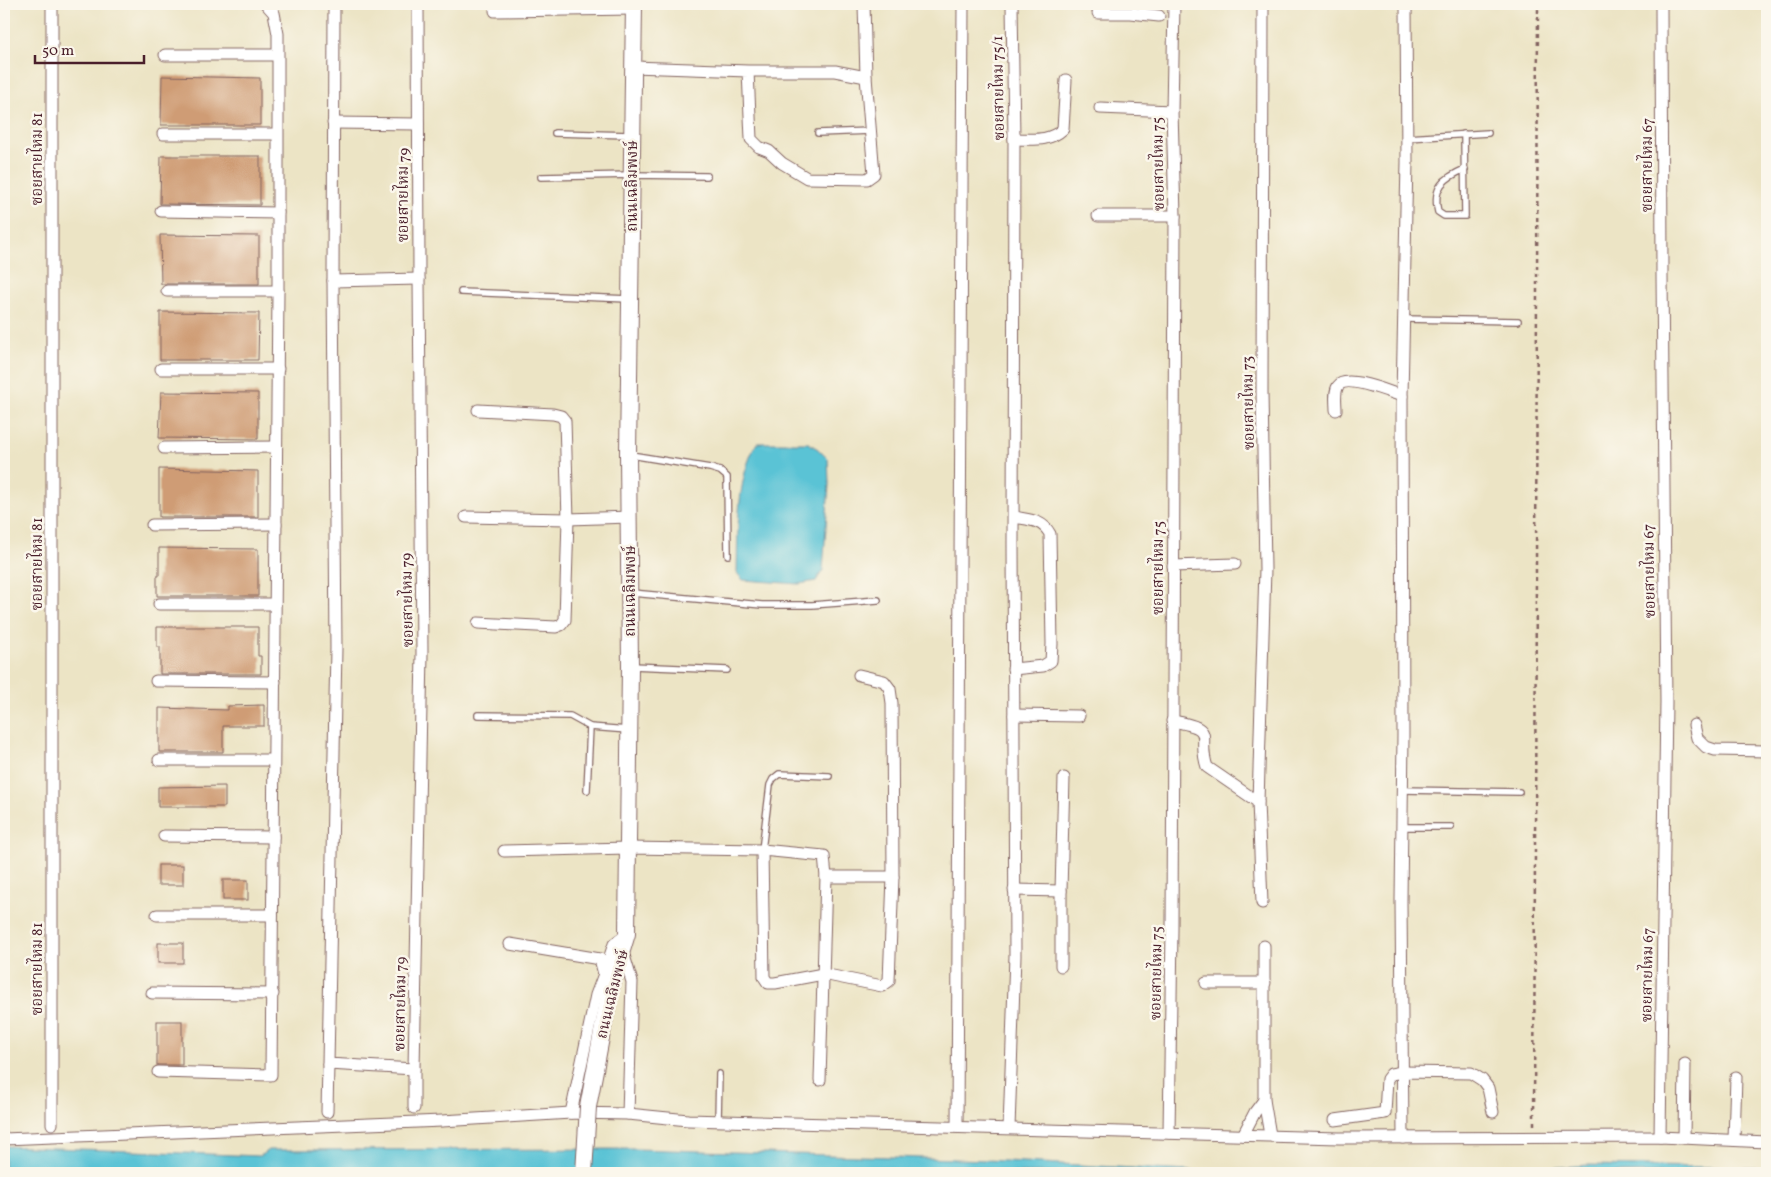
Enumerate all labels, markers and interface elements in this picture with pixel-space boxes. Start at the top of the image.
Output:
scale bar [35,32,144,64]
street label: ซอยสายไหม 75/1 [986,35,1011,141]
text: 50 m [42,41,74,62]
street label: ซอยสายไหม 81 [26,112,49,206]
street label: ซอยสายไหม 75 [1146,117,1171,211]
street label: ซอยสายไหม 67 [1636,118,1659,212]
street label: ถนนเฉลิมพงษ์ [622,140,644,232]
street label: ซอยสายไหม 79 [392,147,415,242]
street label: ซอยสายไหม 73 [1236,356,1261,450]
street label: ซอยสายไหม 81 [26,517,49,611]
street label: ซอยสายไหม 75 [1147,521,1170,615]
street label: ซอยสายไหม 67 [1637,524,1662,618]
street label: ถนนเฉลิมพงษ์ [620,545,642,637]
street label: ซอยสายไหม 79 [395,552,420,647]
street label: ซอยสายไหม 81 [26,922,49,1016]
street label: ซอยสายไหม 75 [1144,926,1169,1020]
street label: ซอยสายไหม 67 [1635,928,1660,1022]
street label: ถนนเฉลิมพงษ์ [591,947,635,1041]
street label: ซอยสายไหม 79 [388,956,413,1051]

